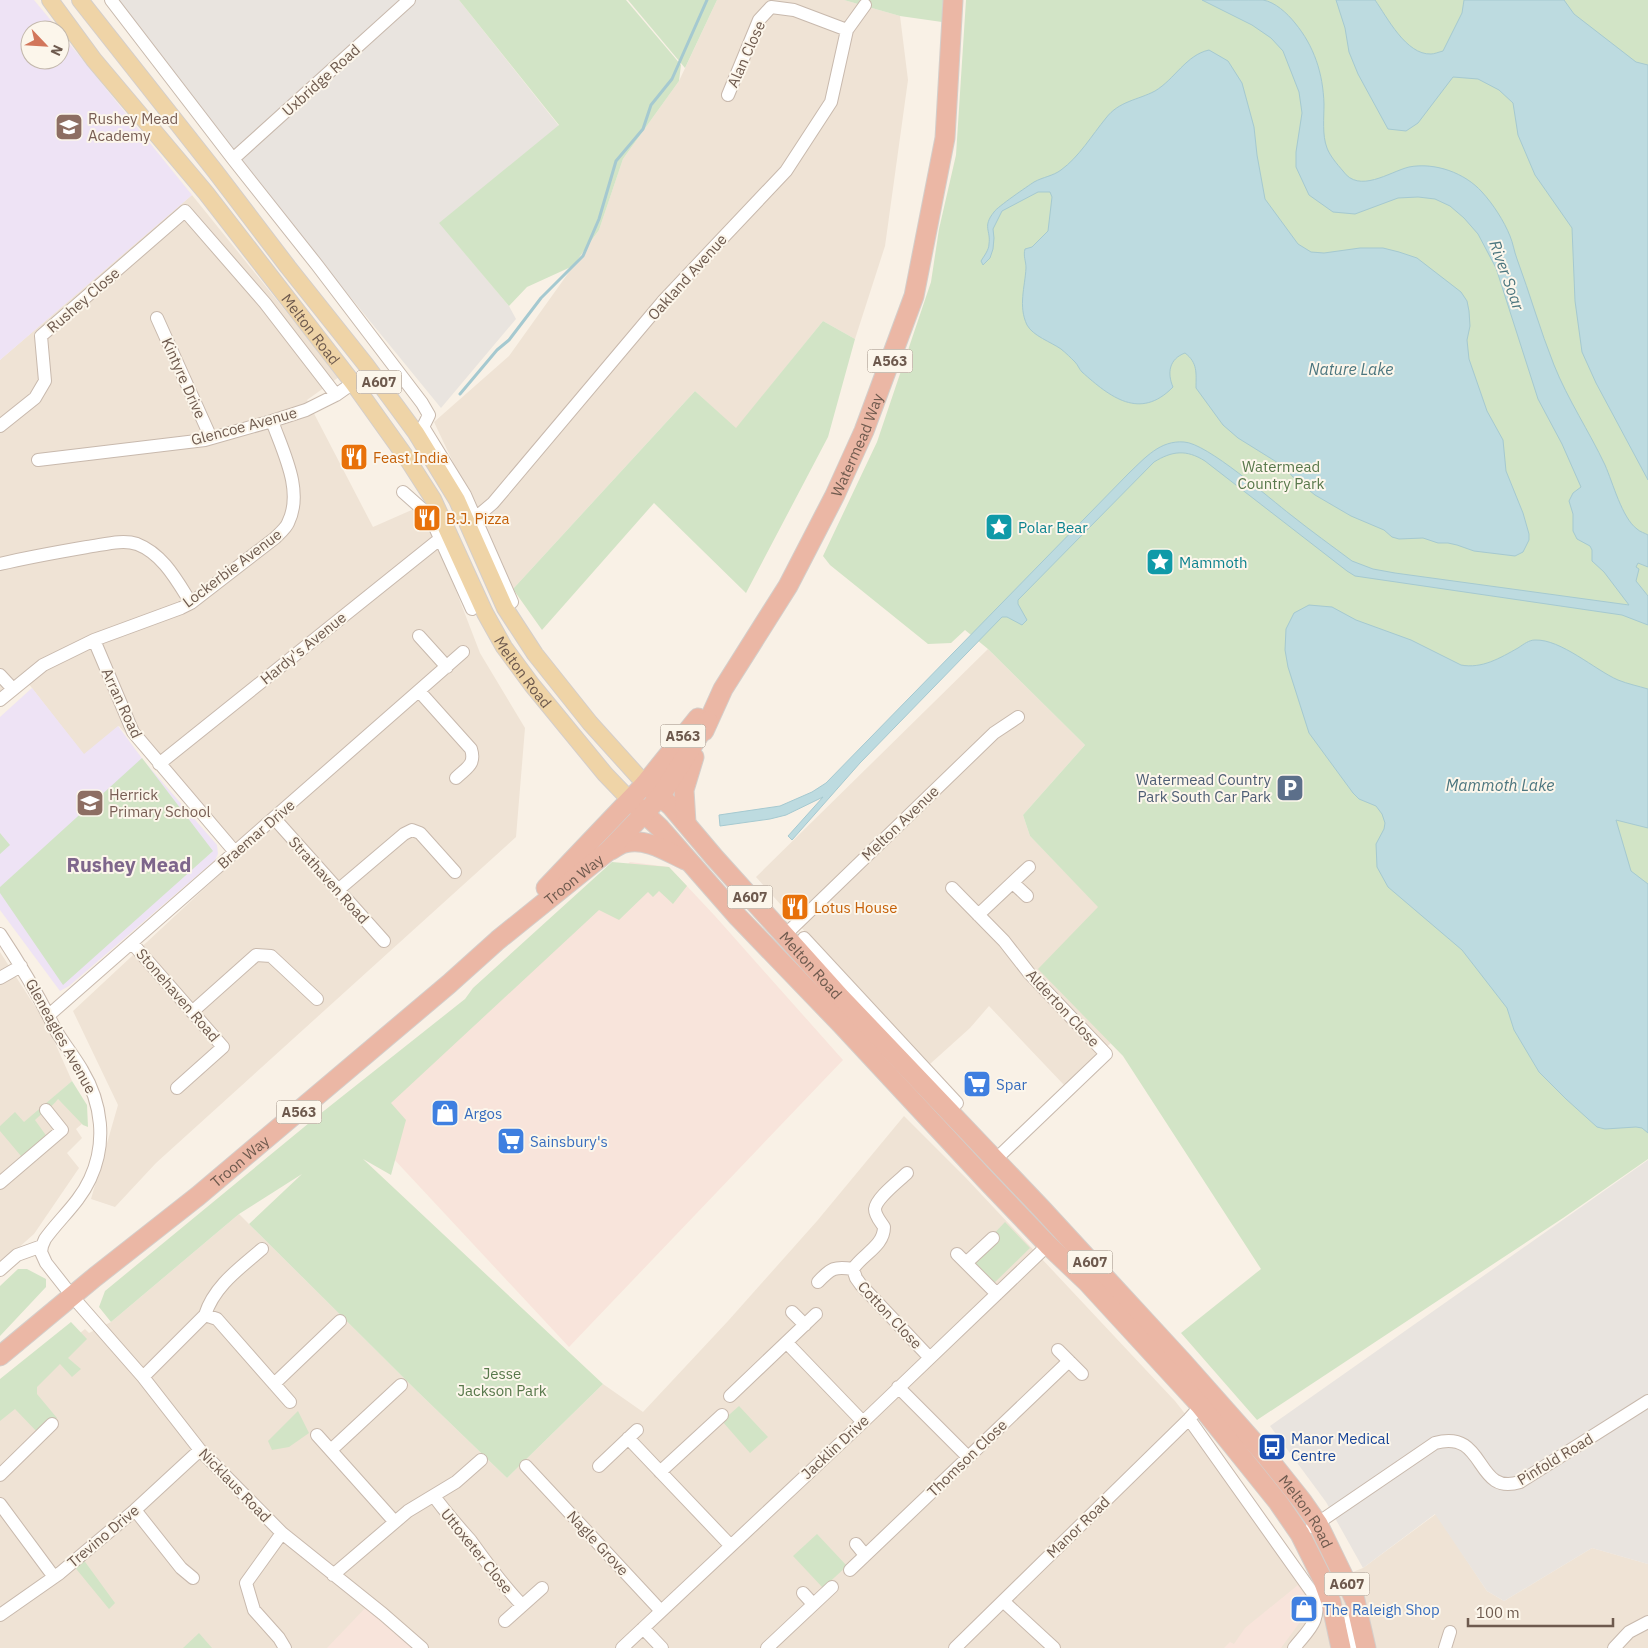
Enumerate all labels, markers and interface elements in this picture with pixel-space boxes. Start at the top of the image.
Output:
street label: Alan Close [723,18,769,90]
north arrow [20,20,70,70]
street label: Uxbridge Road [278,40,364,120]
text: N [46,42,67,59]
place label: Rushey Mead Academy [88,109,178,145]
school or university icon: Rushey Mead Academy [54,112,84,142]
street label: Oakland Avenue [643,230,731,324]
water label: River Soar [1485,237,1529,314]
street label: Rushey Close [43,263,123,337]
street label: Melton Road [278,290,344,368]
street label: Kintyre Drive [158,335,210,421]
road number: A563 [868,350,912,372]
water label: Nature Lake [1308,359,1394,379]
road number: A607 [356,371,402,394]
street label: Watermead Way [826,390,887,499]
street label: Glencoe Avenue [189,403,299,449]
restaurant icon: Feast India [339,442,369,472]
place label: Feast India [373,448,448,467]
park label: Watermead Country Park [1237,457,1325,493]
restaurant icon: B.J. Pizza [412,503,442,533]
place label: B.J. Pizza [446,509,509,528]
place icon: Polar Bear [984,512,1014,542]
place label: Polar Bear [1018,518,1088,537]
street label: Lockerbie Avenue [179,525,285,611]
place icon: Mammoth [1145,547,1175,577]
place label: Mammoth [1179,553,1248,572]
street label: Hardy's Avenue [256,608,350,688]
street label: Melton Road [490,633,556,711]
street label: Arran Road [98,665,146,741]
road number: A563 [660,724,706,748]
place label: Watermead Country Park South Car Park [1136,770,1272,806]
parking icon: Watermead Country Park South Car Park [1275,773,1305,803]
water label: Mammoth Lake [1446,775,1554,795]
street label: Melton Avenue [857,781,943,865]
place label: Herrick Primary School [109,785,211,821]
school or university icon: Herrick Primary School [75,788,105,818]
street label: Braemar Drive [213,795,299,873]
street label: Strathaven Road [285,832,373,928]
street label: Troon Way [540,849,607,909]
district label: Rushey Mead [66,851,192,878]
road number: A607 [728,886,772,909]
restaurant icon: Lotus House [780,892,810,922]
place label: Lotus House [814,898,897,917]
street label: Melton Road [776,927,847,1003]
street label: Stonehaven Road [132,944,224,1046]
street label: Alderton Close [1022,965,1104,1051]
street label: Gleneagles Avenue [22,975,100,1097]
supermarket icon: Spar [962,1069,992,1099]
place label: Spar [996,1075,1027,1094]
shop icon: Argos [430,1098,460,1128]
road number: A563 [276,1100,322,1124]
place label: Argos [464,1104,502,1123]
supermarket icon: Sainsbury's [496,1126,526,1156]
street label: Troon Way [206,1130,273,1191]
place label: Sainsbury's [530,1132,608,1151]
road number: A607 [1068,1250,1112,1274]
street label: Cotton Close [854,1277,926,1353]
park label: Jesse Jackson Park [457,1364,547,1400]
street label: Jacklin Drive [797,1411,873,1483]
street label: Thomson Close [923,1415,1011,1501]
place label: Manor Medical Centre [1291,1429,1390,1465]
street label: Pinfold Road [1514,1429,1596,1489]
bus stop icon: Manor Medical Centre [1257,1432,1287,1462]
street label: Nicklaus Road [195,1444,275,1526]
street label: Melton Road [1275,1471,1338,1551]
street label: Manor Road [1042,1492,1114,1562]
street label: Trevino Drive [63,1500,143,1572]
street label: Uttoxeter Close [437,1505,517,1597]
street label: Nagle Grove [563,1507,633,1579]
road number: A607 [1324,1572,1370,1596]
shop icon: The Raleigh Shop [1289,1594,1319,1624]
scale bar [1468,1596,1613,1628]
place label: The Raleigh Shop [1323,1600,1440,1619]
text: 100 m [1476,1603,1520,1622]

